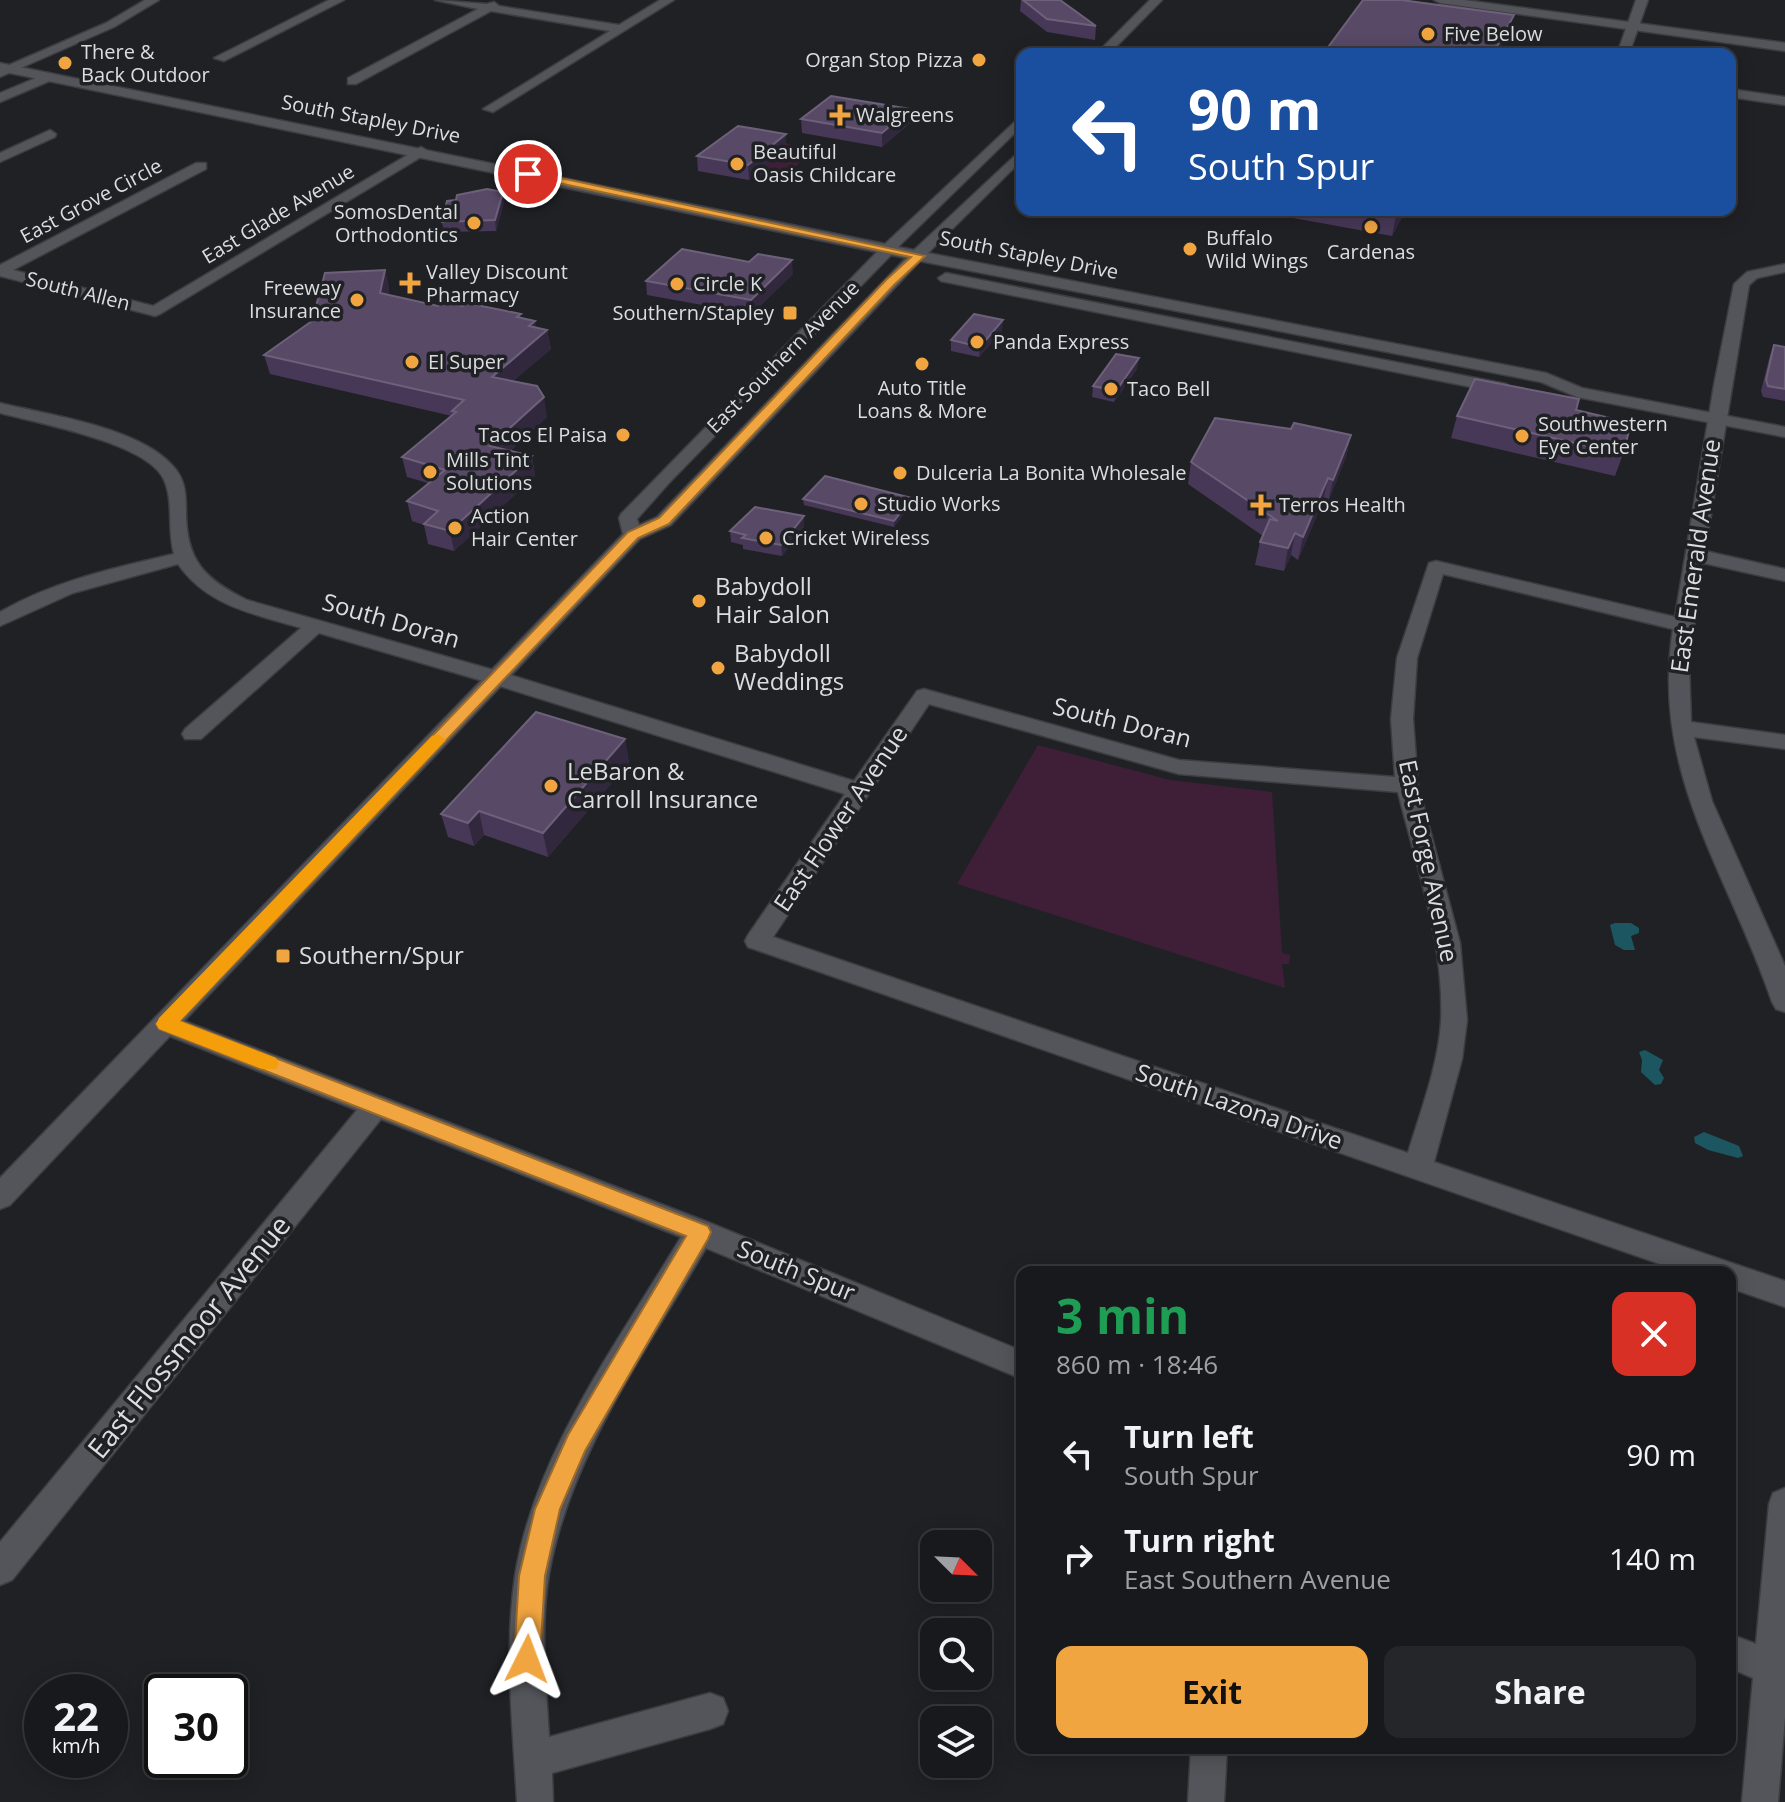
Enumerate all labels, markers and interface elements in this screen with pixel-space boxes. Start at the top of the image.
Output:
place label: Five Below [1444,20,1543,47]
marker: Five Below [1419,25,1437,43]
place label: There & Back Outdoor [81,38,210,88]
place label: Organ Stop Pizza [805,46,963,73]
marker: Organ Stop Pizza [970,51,988,69]
marker: There & Back Outdoor [56,54,74,72]
text: 90 m [1188,70,1322,146]
icon: left [1056,80,1160,184]
street label: South Stapley Drive [279,88,463,149]
place label: Walgreens [856,101,954,128]
marker: Walgreens [831,106,849,124]
place label: Beautiful Oasis Childcare [753,138,896,188]
pin [494,140,562,208]
text: South Spur [1188,142,1374,191]
street label: East Grove Circle [15,152,166,249]
icon: arrive [506,152,550,196]
marker: Beautiful Oasis Childcare [728,155,746,173]
street label: East Glade Avenue [197,157,359,270]
place label: SomosDental Orthodontics [334,198,458,248]
marker: SomosDental Orthodontics [465,214,483,232]
marker: Cardenas [1362,218,1380,236]
street label: South Stapley Drive [937,224,1121,285]
place label: Buffalo Wild Wings [1206,224,1308,274]
place label: Cardenas [1327,238,1415,265]
marker: Buffalo Wild Wings [1181,240,1199,258]
place label: Valley Discount Pharmacy [426,258,568,308]
street label: South Allen [23,265,133,316]
place label: Circle K [693,270,763,297]
place label: Freeway Insurance [249,274,342,324]
marker: Valley Discount Pharmacy [401,274,419,292]
marker: Circle K [668,275,686,293]
street label: East Southern Avenue [701,275,865,439]
marker: Freeway Insurance [348,291,366,309]
place label: Southern/Stapley [613,299,775,326]
marker: Southern/Stapley [781,304,799,322]
place label: Panda Express [993,328,1129,355]
marker: Panda Express [968,333,986,351]
place label: El Super [428,348,504,375]
marker: El Super [403,353,421,371]
marker: Auto Title Loans & More [913,355,931,373]
place label: Auto Title Loans & More [857,374,987,424]
place label: Taco Bell [1127,375,1210,402]
marker: Taco Bell [1102,380,1120,398]
place label: Southwestern Eye Center [1538,410,1668,460]
place label: Tacos El Paisa [478,421,607,448]
marker: Tacos El Paisa [614,426,632,444]
marker: Southwestern Eye Center [1513,427,1531,445]
street label: East Emerald Avenue [1662,437,1727,675]
place label: Mills Tint Solutions [446,446,532,496]
place label: Dulceria La Bonita Wholesale [916,459,1187,486]
marker: Mills Tint Solutions [421,463,439,481]
marker: Dulceria La Bonita Wholesale [891,464,909,482]
place label: Studio Works [877,490,1001,517]
place label: Terros Health [1279,491,1406,518]
marker: Terros Health [1250,494,1272,516]
marker: Studio Works [852,495,870,513]
place label: Action Hair Center [471,502,578,552]
marker: Action Hair Center [446,519,464,537]
place label: Cricket Wireless [782,524,930,551]
marker: Cricket Wireless [757,529,775,547]
place label: Babydoll Hair Salon [715,569,830,630]
street label: South Doran [319,584,464,655]
marker: Babydoll Hair Salon [690,592,708,610]
place label: Babydoll Weddings [734,636,844,697]
marker: Babydoll Weddings [709,659,727,677]
street label: South Doran [1050,688,1195,755]
street label: East Flower Avenue [765,719,914,918]
place label: LeBaron & Carroll Insurance [567,754,758,815]
street label: East Forge Avenue [1392,757,1467,965]
marker: LeBaron & Carroll Insurance [542,777,560,795]
place label: Southern/Spur [299,938,464,971]
marker: Southern/Spur [274,947,292,965]
street label: South Lazona Drive [1132,1055,1347,1156]
street label: East Flossmoor Avenue [78,1207,298,1466]
street label: South Spur [733,1231,860,1308]
text: 3 min [1056,1283,1189,1348]
button: close [1612,1292,1696,1376]
text: 860 m · 18:46 [1056,1346,1218,1382]
text: Turn left [1124,1416,1254,1457]
icon: left [1056,1432,1100,1476]
text: 90 m [1626,1434,1696,1475]
text: South Spur [1124,1457,1259,1493]
text: Turn right [1124,1520,1275,1561]
north arrow [920,1530,992,1602]
map controls [920,1530,992,1778]
icon: right [1056,1536,1100,1580]
text: 140 m [1609,1538,1696,1579]
text: East Southern Avenue [1124,1561,1391,1597]
position arrow [485,1617,569,1701]
button: search [920,1618,992,1690]
button: Exit [1056,1646,1368,1738]
button: Share [1384,1646,1696,1738]
speed limit sign: 30 [144,1674,248,1778]
text: 22 [53,1688,99,1743]
button: layers [920,1706,992,1778]
text: km/h [52,1732,100,1759]

